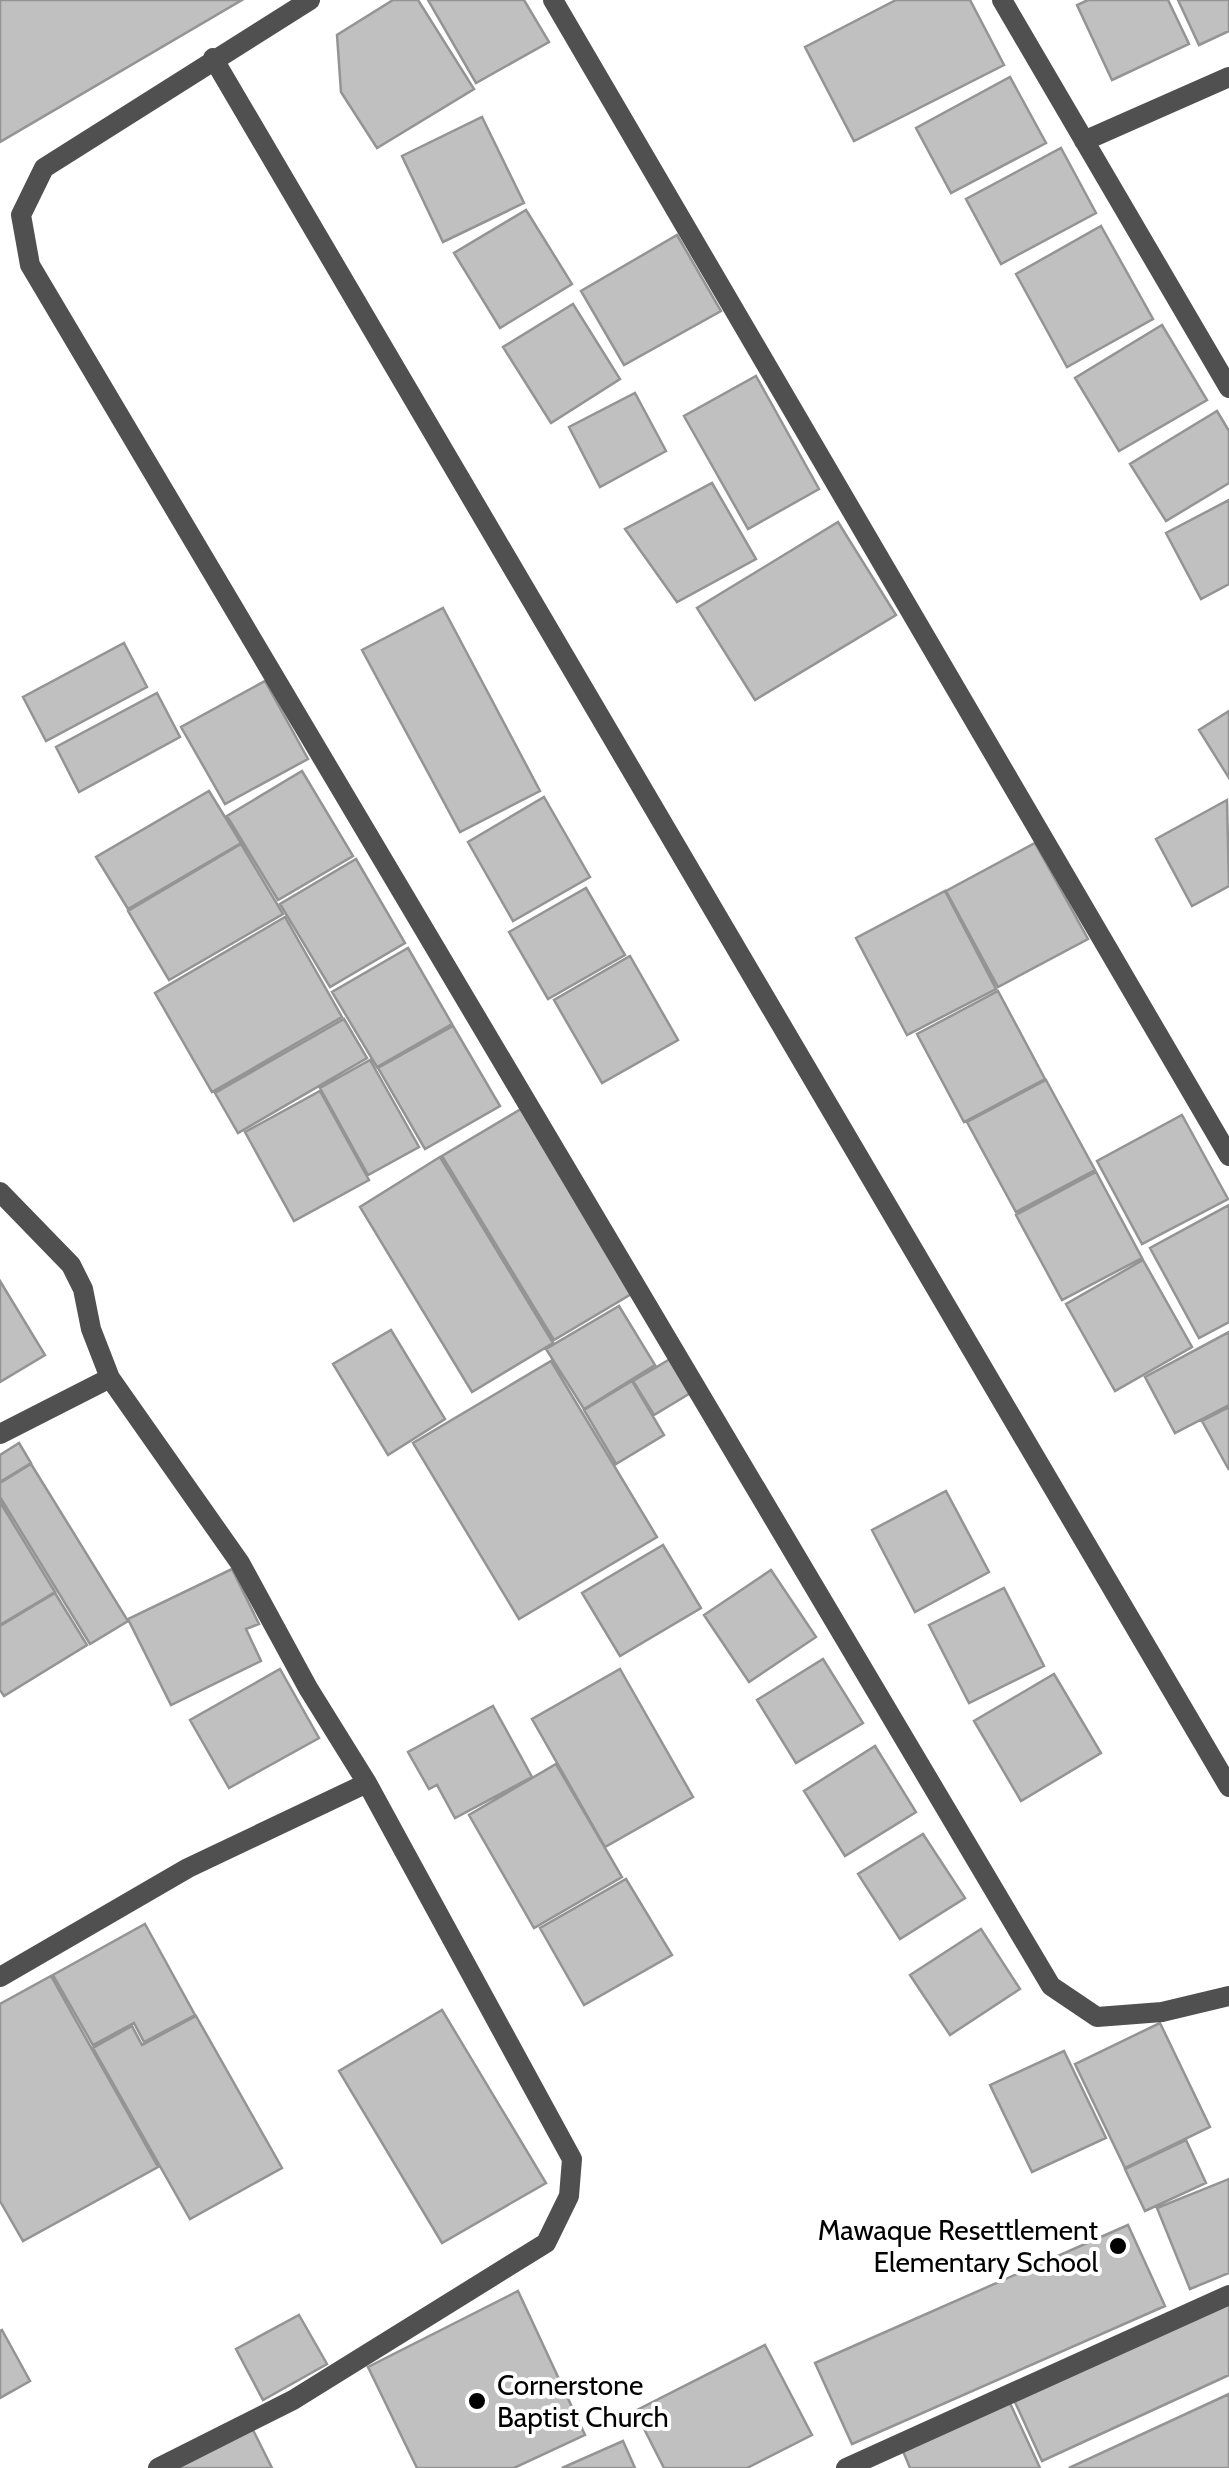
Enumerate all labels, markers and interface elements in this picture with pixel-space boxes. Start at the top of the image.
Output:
place label: Mawaque Resettlement Elementary School [818,2213,1098,2279]
marker: Mawaque Resettlement Elementary School [1107,2235,1129,2257]
place label: Cornerstone Baptist Church [497,2368,669,2434]
marker: Cornerstone Baptist Church [466,2390,488,2412]

